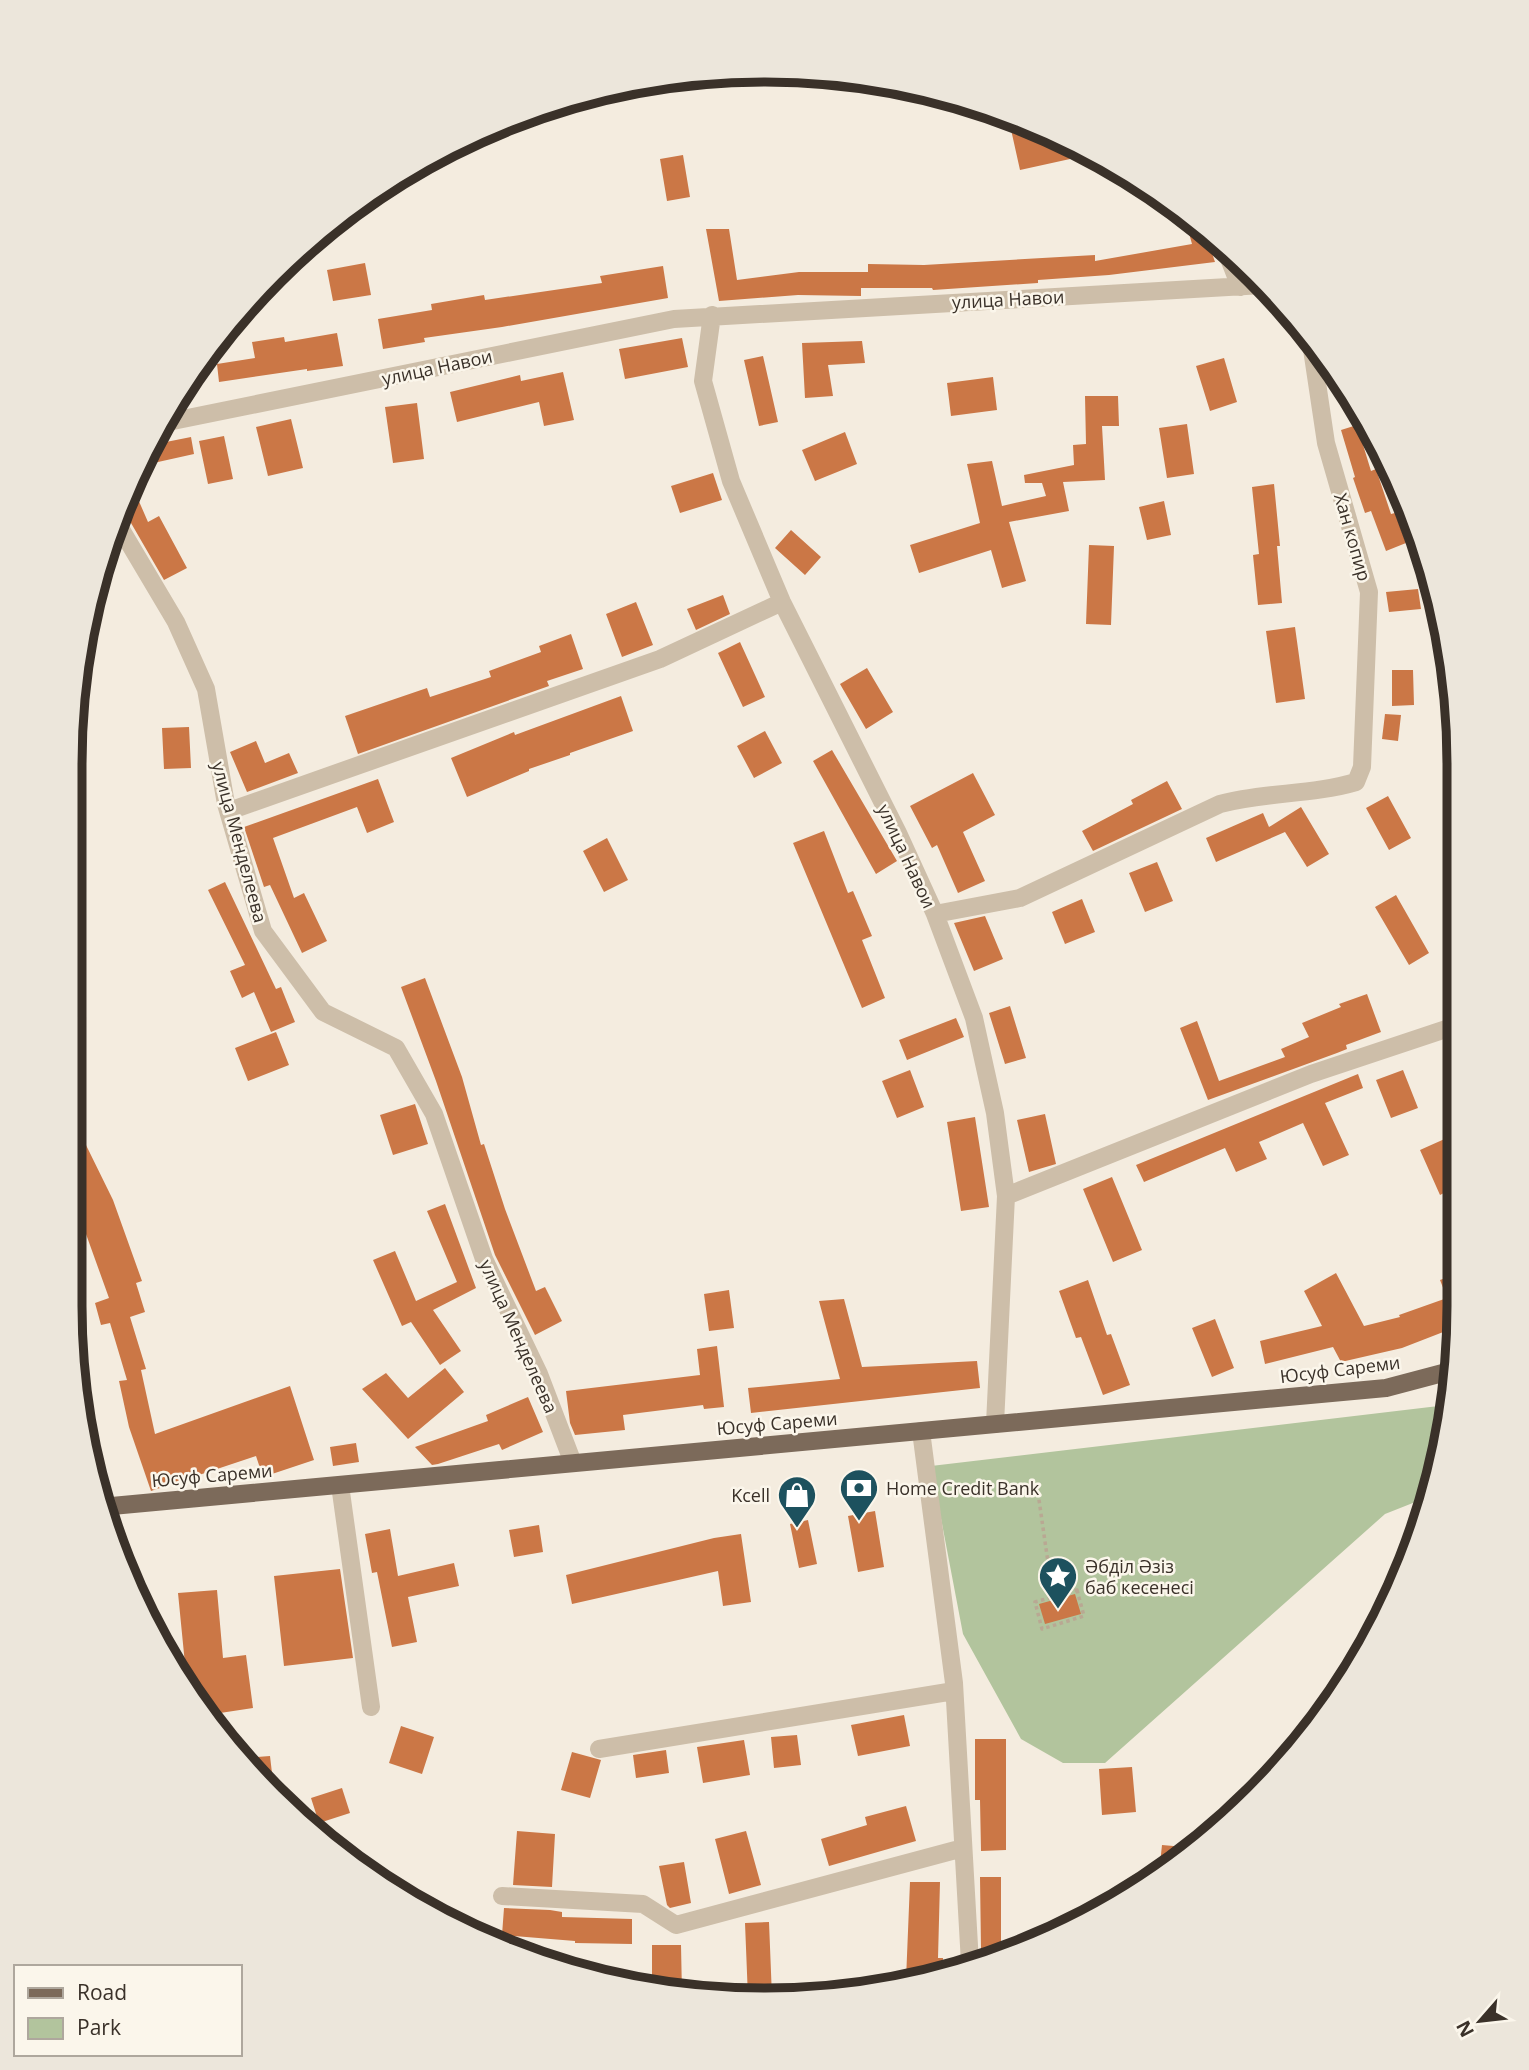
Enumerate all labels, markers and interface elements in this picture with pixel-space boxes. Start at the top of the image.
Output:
street label: улица Навои [951,284,1065,314]
street label: улица Навои [379,344,495,390]
street label: Хан копир [1329,490,1377,584]
street label: улица Менделеева [207,759,273,925]
street label: улица Навои [872,800,942,912]
street label: улица Менделеева [474,1255,564,1417]
street label: Юсуф Сареми [1278,1350,1402,1388]
street label: Юсуф Сареми [716,1406,838,1440]
street label: Юсуф Сареми [151,1458,273,1492]
bank icon: Home Credit Bank [838,1467,880,1522]
shop icon: Kcell [776,1474,818,1529]
place label: Home Credit Bank [886,1476,1040,1500]
place label: Kcell [731,1483,770,1507]
place label: Әбділ Әзіз баб кесенесі [1085,1554,1194,1599]
place icon: Әбділ Әзіз баб кесенесі [1037,1555,1079,1610]
legend [14,1965,242,2056]
text: Road [77,1978,127,2006]
north arrow [1445,1986,1515,2056]
text: Park [77,2013,121,2041]
text: N [1450,2016,1480,2042]

